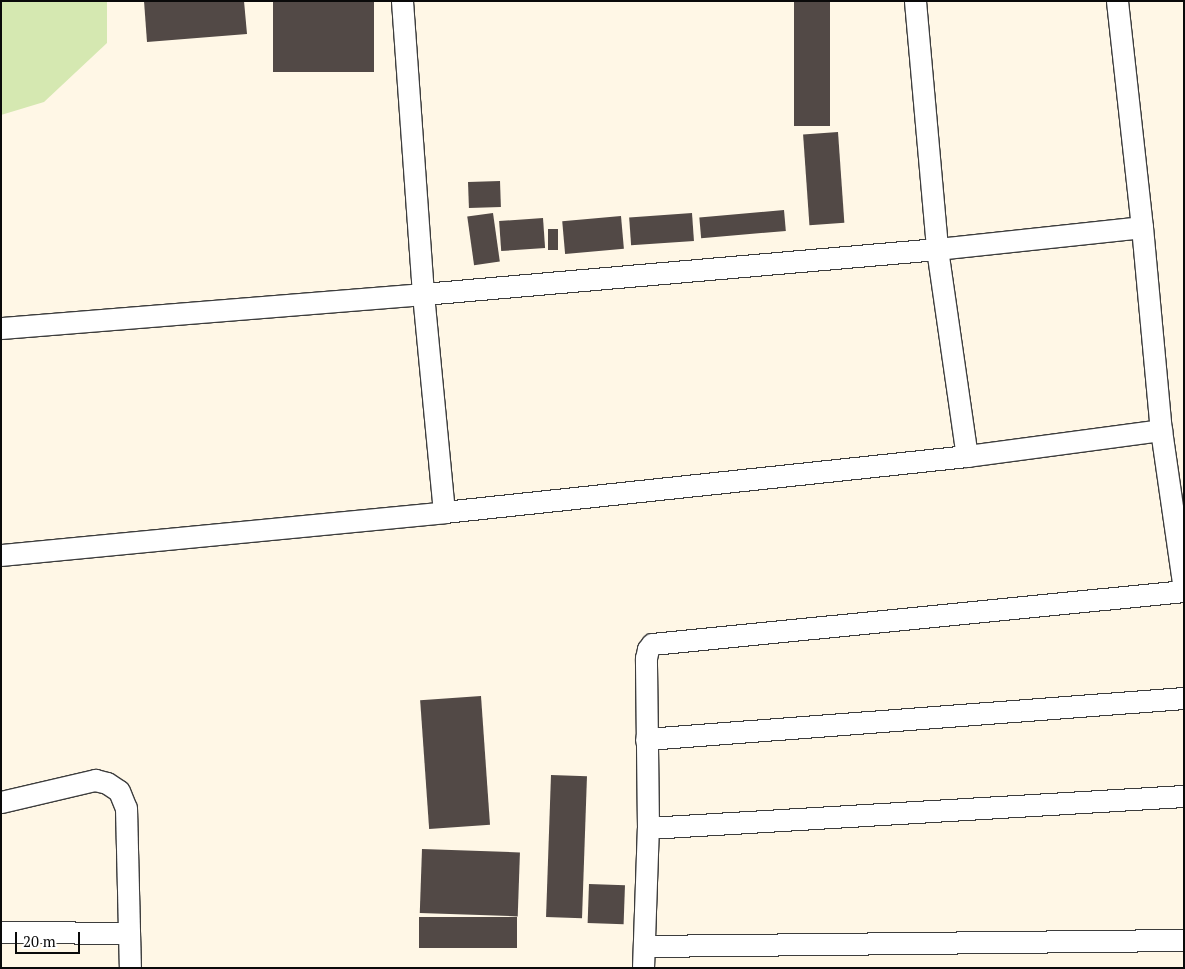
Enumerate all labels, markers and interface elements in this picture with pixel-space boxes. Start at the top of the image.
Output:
scale bar [18,922,82,954]
text: 20 m [23,931,56,951]

